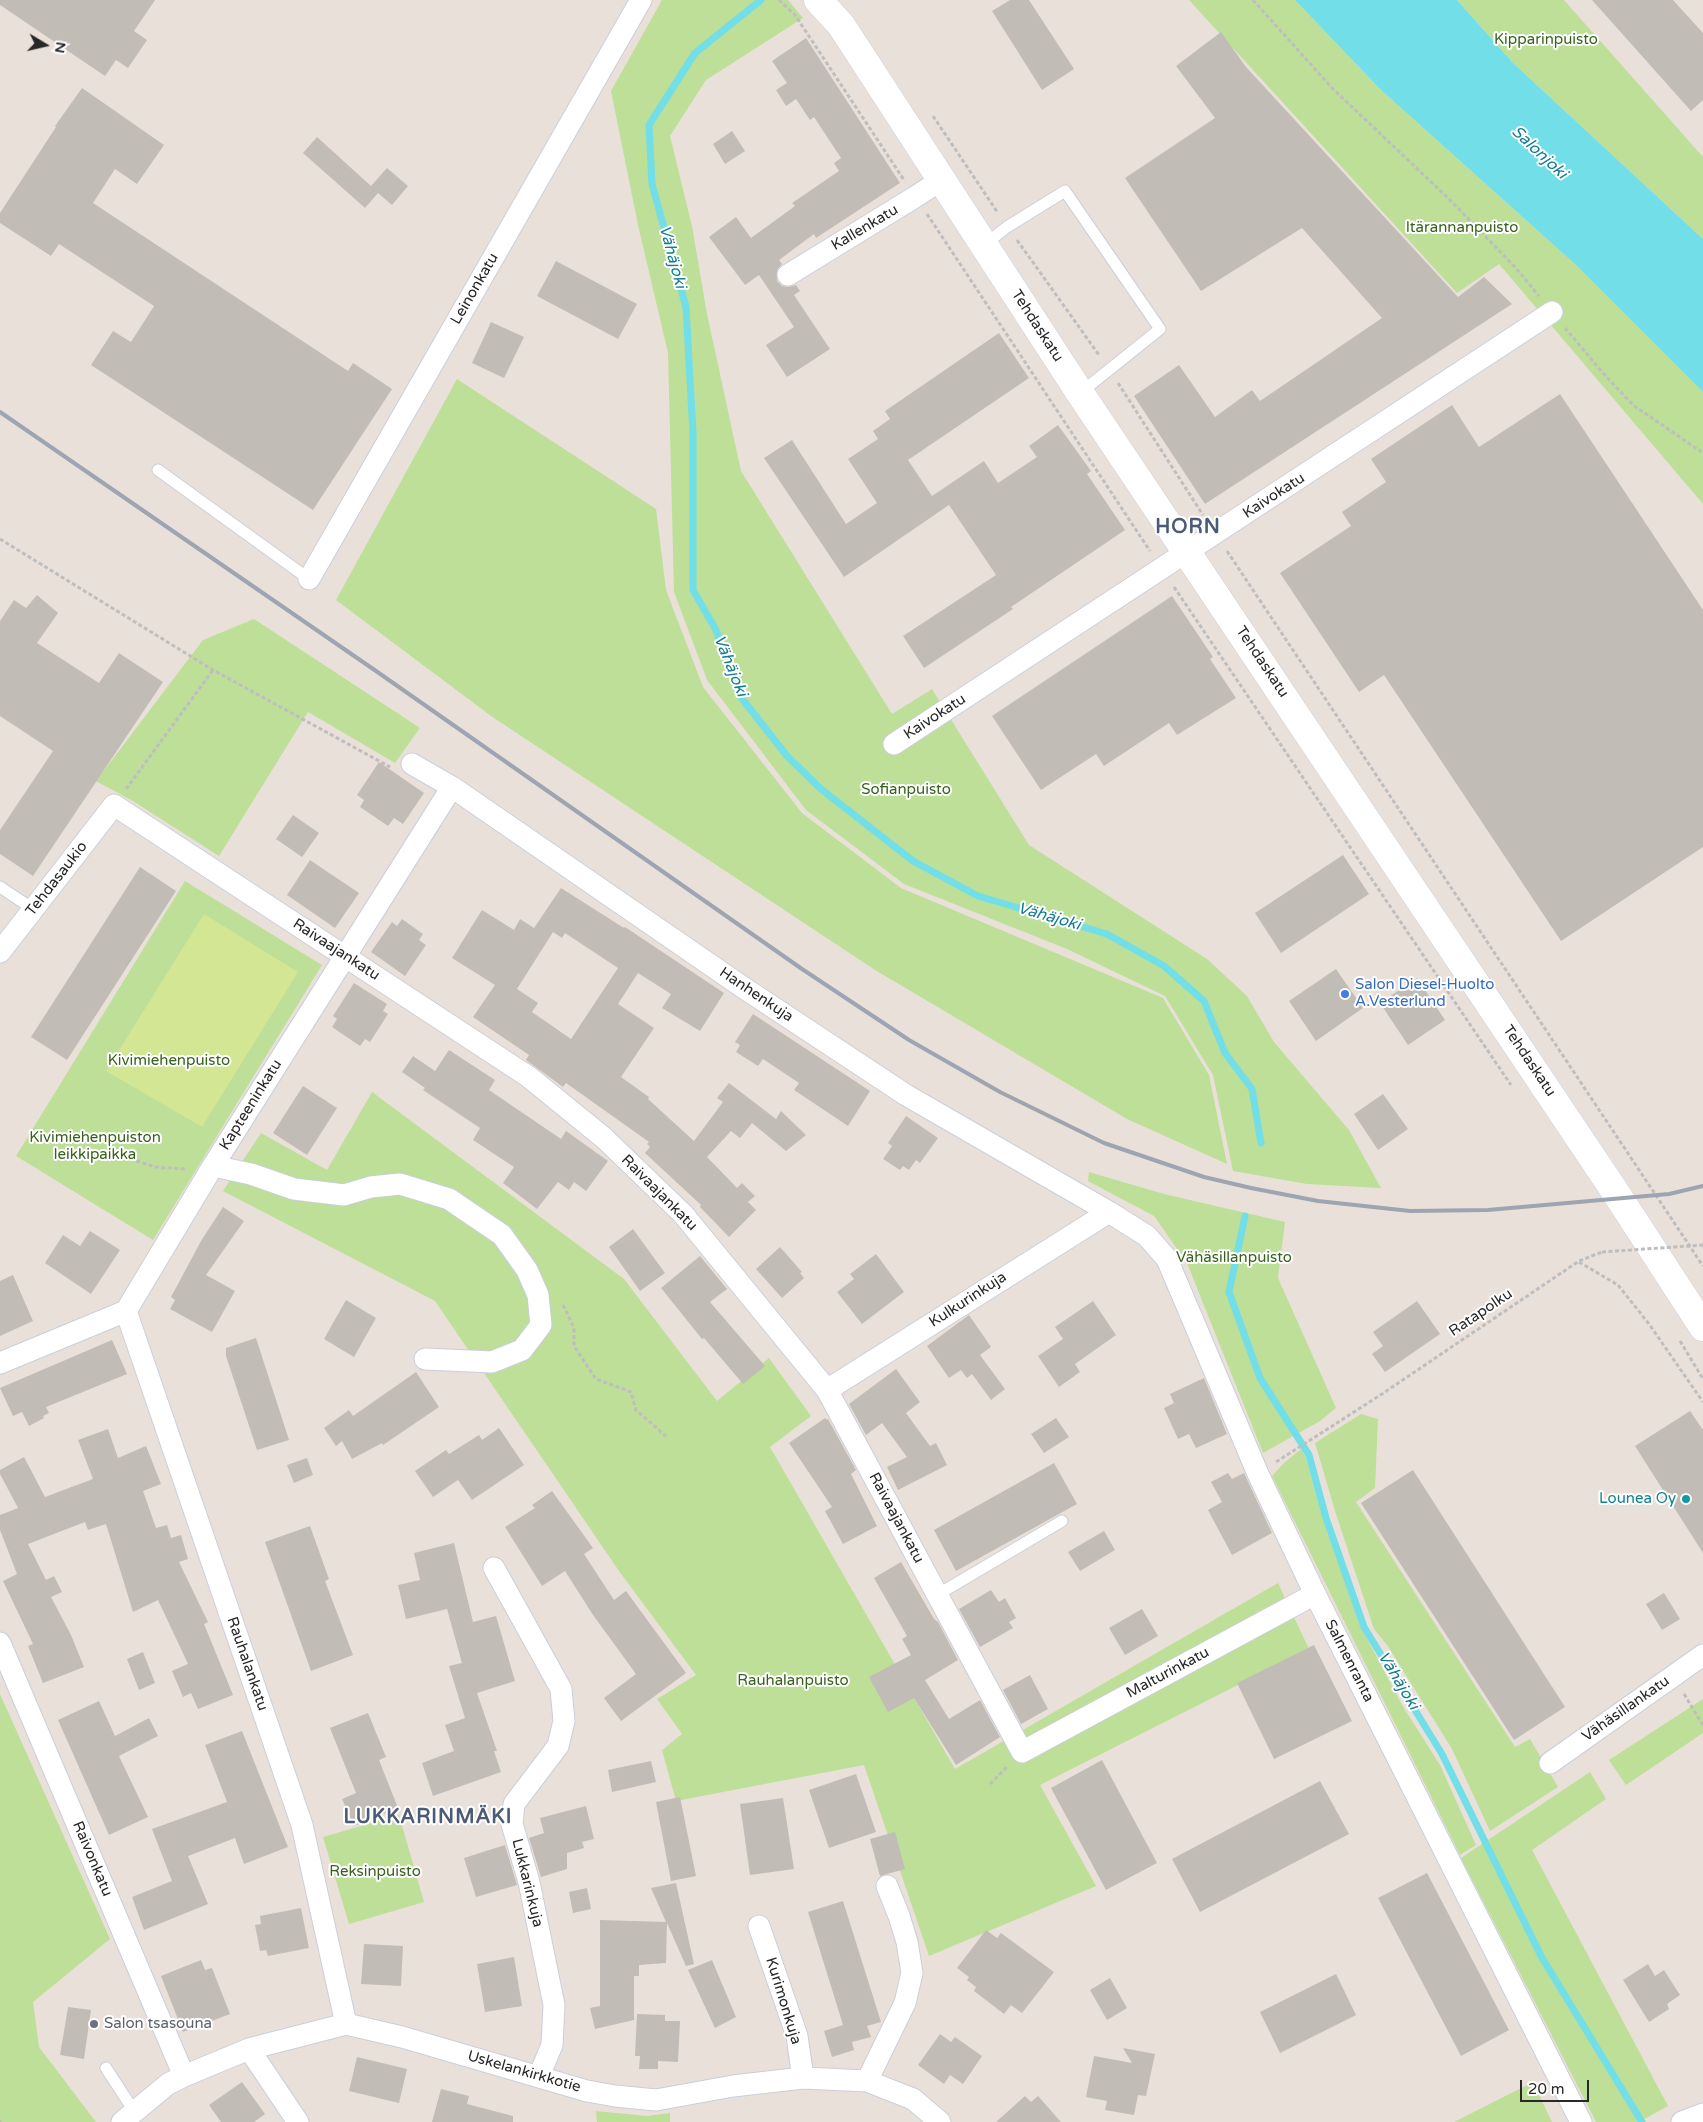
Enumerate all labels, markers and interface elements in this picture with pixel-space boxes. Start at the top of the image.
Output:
north arrow [20,20,70,70]
park label: Kipparinpuisto [1494,31,1598,49]
text: N [51,41,70,54]
water label: Salonjoki [1507,123,1571,183]
street label: Kallenkatu [828,201,902,255]
park label: Itärannanpuisto [1406,219,1518,237]
water label: Vähäjoki [654,223,690,291]
street label: Leinonkatu [447,250,503,328]
street label: Tehdaskatu [1007,287,1067,365]
street label: Kaivokatu [1240,469,1308,523]
district label: HORN [1155,516,1221,540]
street label: Tehdaskatu [1232,623,1292,701]
water label: Vähäjoki [709,633,751,699]
street label: Kaivokatu [901,690,969,744]
park label: Sofianpuisto [861,781,951,799]
street label: Tehdasaukio [22,838,92,920]
water label: Vähäjoki [1015,899,1083,935]
street label: Raivaajankatu [289,915,383,985]
street label: Hanhenkuja [716,964,796,1026]
place label: Salon Diesel-Huolto A.Vesterlund [1355,976,1494,1011]
marker: Salon Diesel-Huolto A.Vesterlund [1339,988,1351,1000]
street label: Tehdaskatu [1499,1022,1559,1100]
park label: Kivimiehenpuisto [108,1052,230,1070]
street label: Kapteeninkatu [216,1056,286,1154]
park label: Kivimiehenpuiston leikkipaikka [29,1129,161,1164]
street label: Raivaajankatu [617,1151,701,1235]
park label: Vähäsillanpuisto [1176,1249,1292,1267]
street label: Kulkurinkuja [926,1268,1010,1332]
street label: Ratapolku [1446,1285,1516,1341]
street label: Raivaajankatu [865,1470,927,1566]
place label: Lounea Oy [1599,1490,1676,1508]
marker: Lounea Oy [1680,1493,1692,1505]
street label: Rauhalankatu [223,1615,271,1713]
street label: Salmenranta [1321,1617,1377,1705]
street label: Malturinkatu [1123,1644,1213,1702]
water label: Vähäjoki [1373,1648,1423,1714]
park label: Rauhalanpuisto [737,1672,849,1690]
street label: Vähäsillankatu [1579,1672,1673,1746]
district label: LUKKARINMÄKI [342,1806,514,1830]
street label: Raivonkatu [68,1819,116,1899]
street label: Lukkarinkuja [507,1837,547,1929]
park label: Reksinpuisto [329,1863,421,1881]
street label: Kurimonkuja [761,1955,805,2047]
place label: Salon tsasouna [104,2015,212,2033]
marker: Salon tsasouna [88,2018,100,2030]
street label: Uskelankirkkotie [465,2047,583,2097]
scale bar [1523,2070,1592,2102]
text: 20 m [1528,2080,1565,2098]

